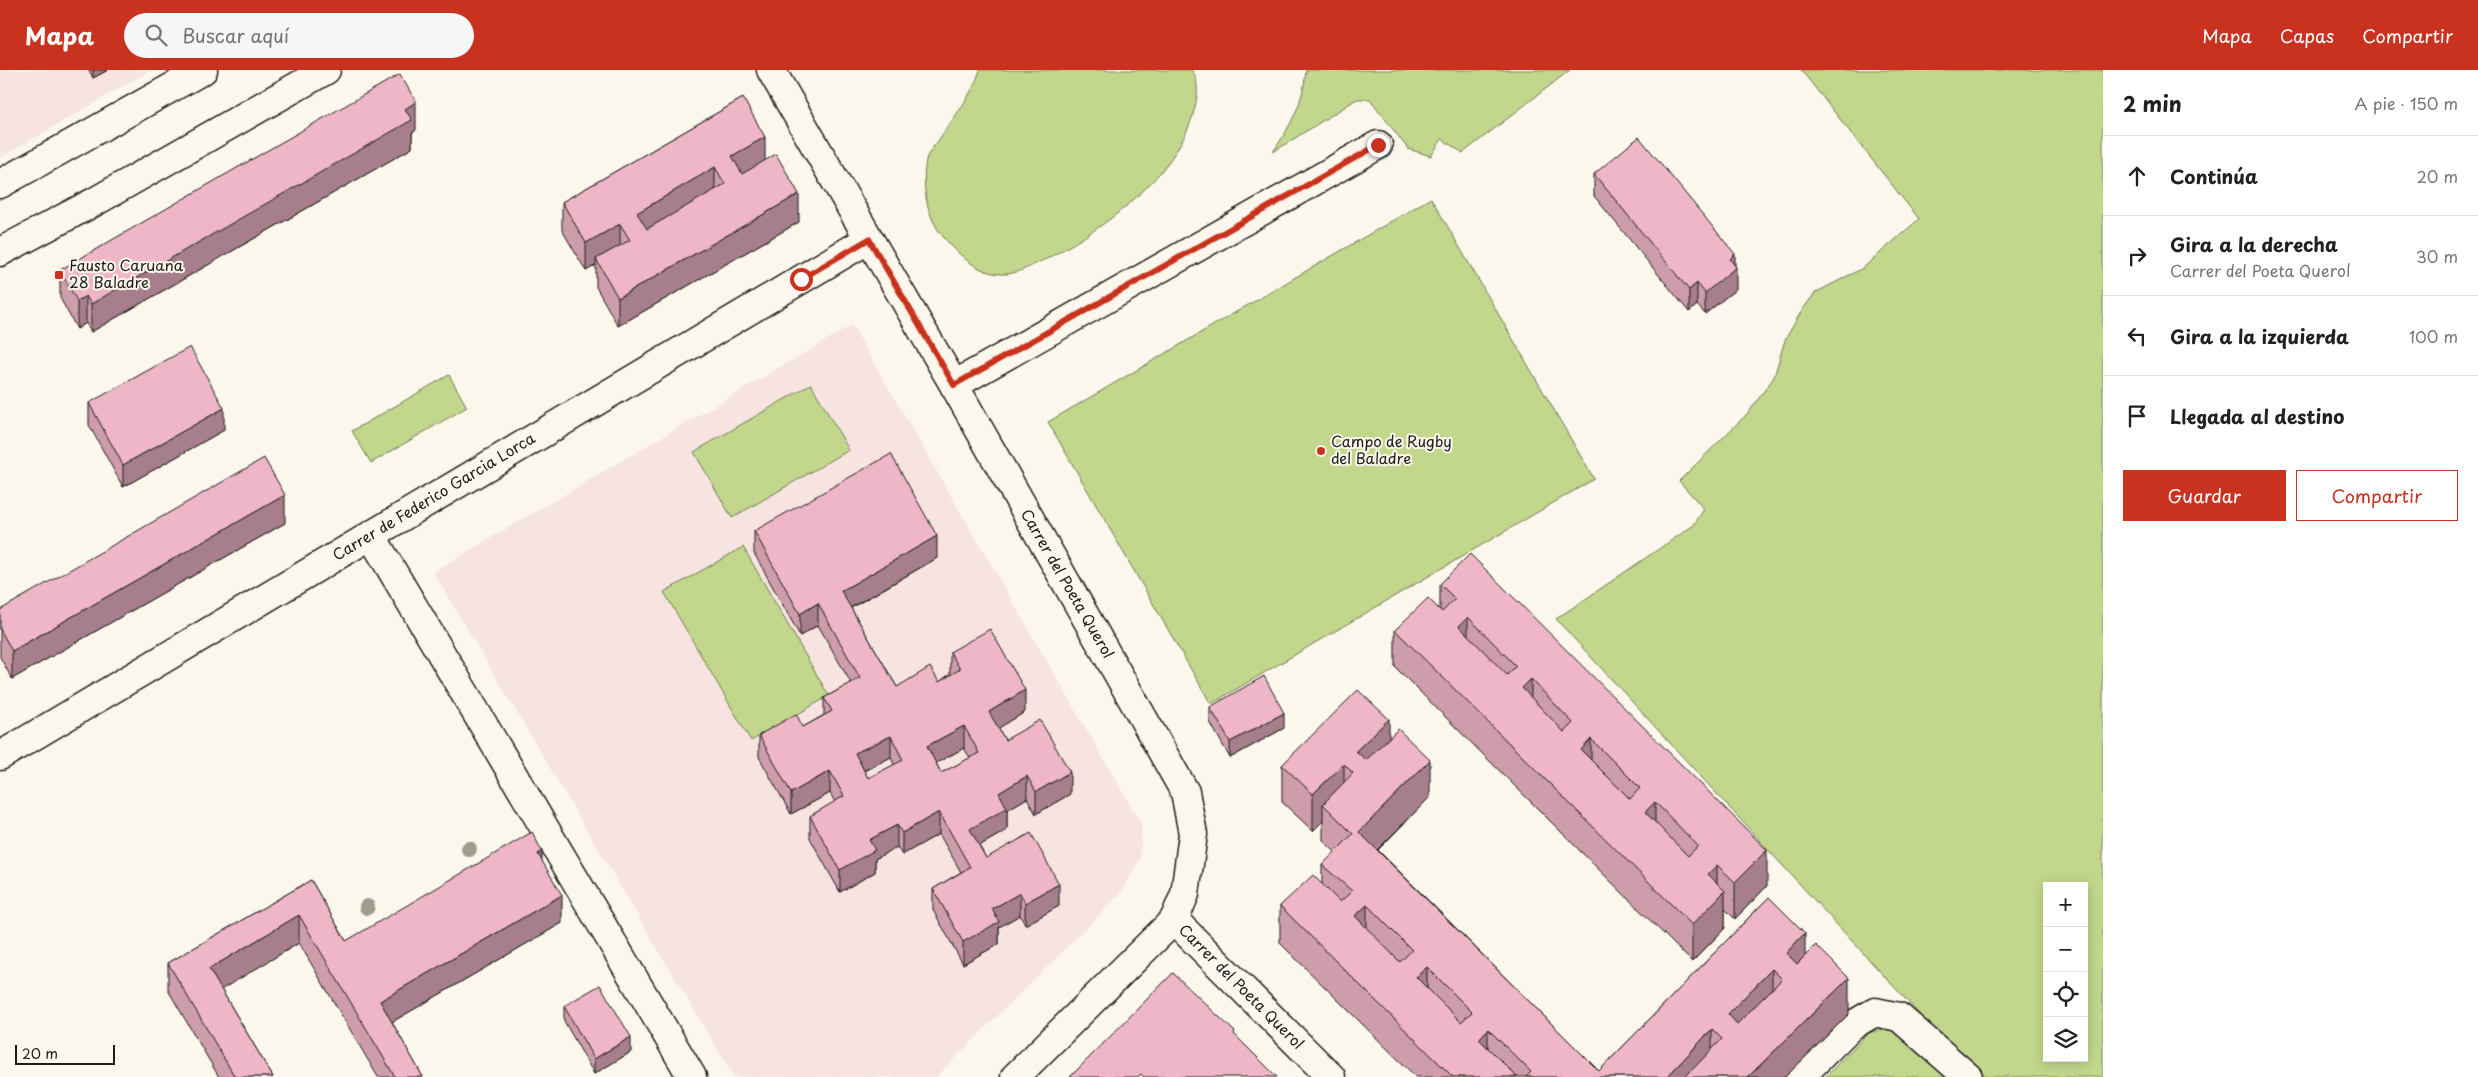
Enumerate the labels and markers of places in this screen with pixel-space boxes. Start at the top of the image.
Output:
place label: Fausto Caruana 28 Baladre [69,253,184,293]
marker: Fausto Caruana 28 Baladre [53,269,65,281]
place label: Campo de Rugby del Baladre [1331,429,1452,469]
marker: Campo de Rugby del Baladre [1315,445,1327,457]

